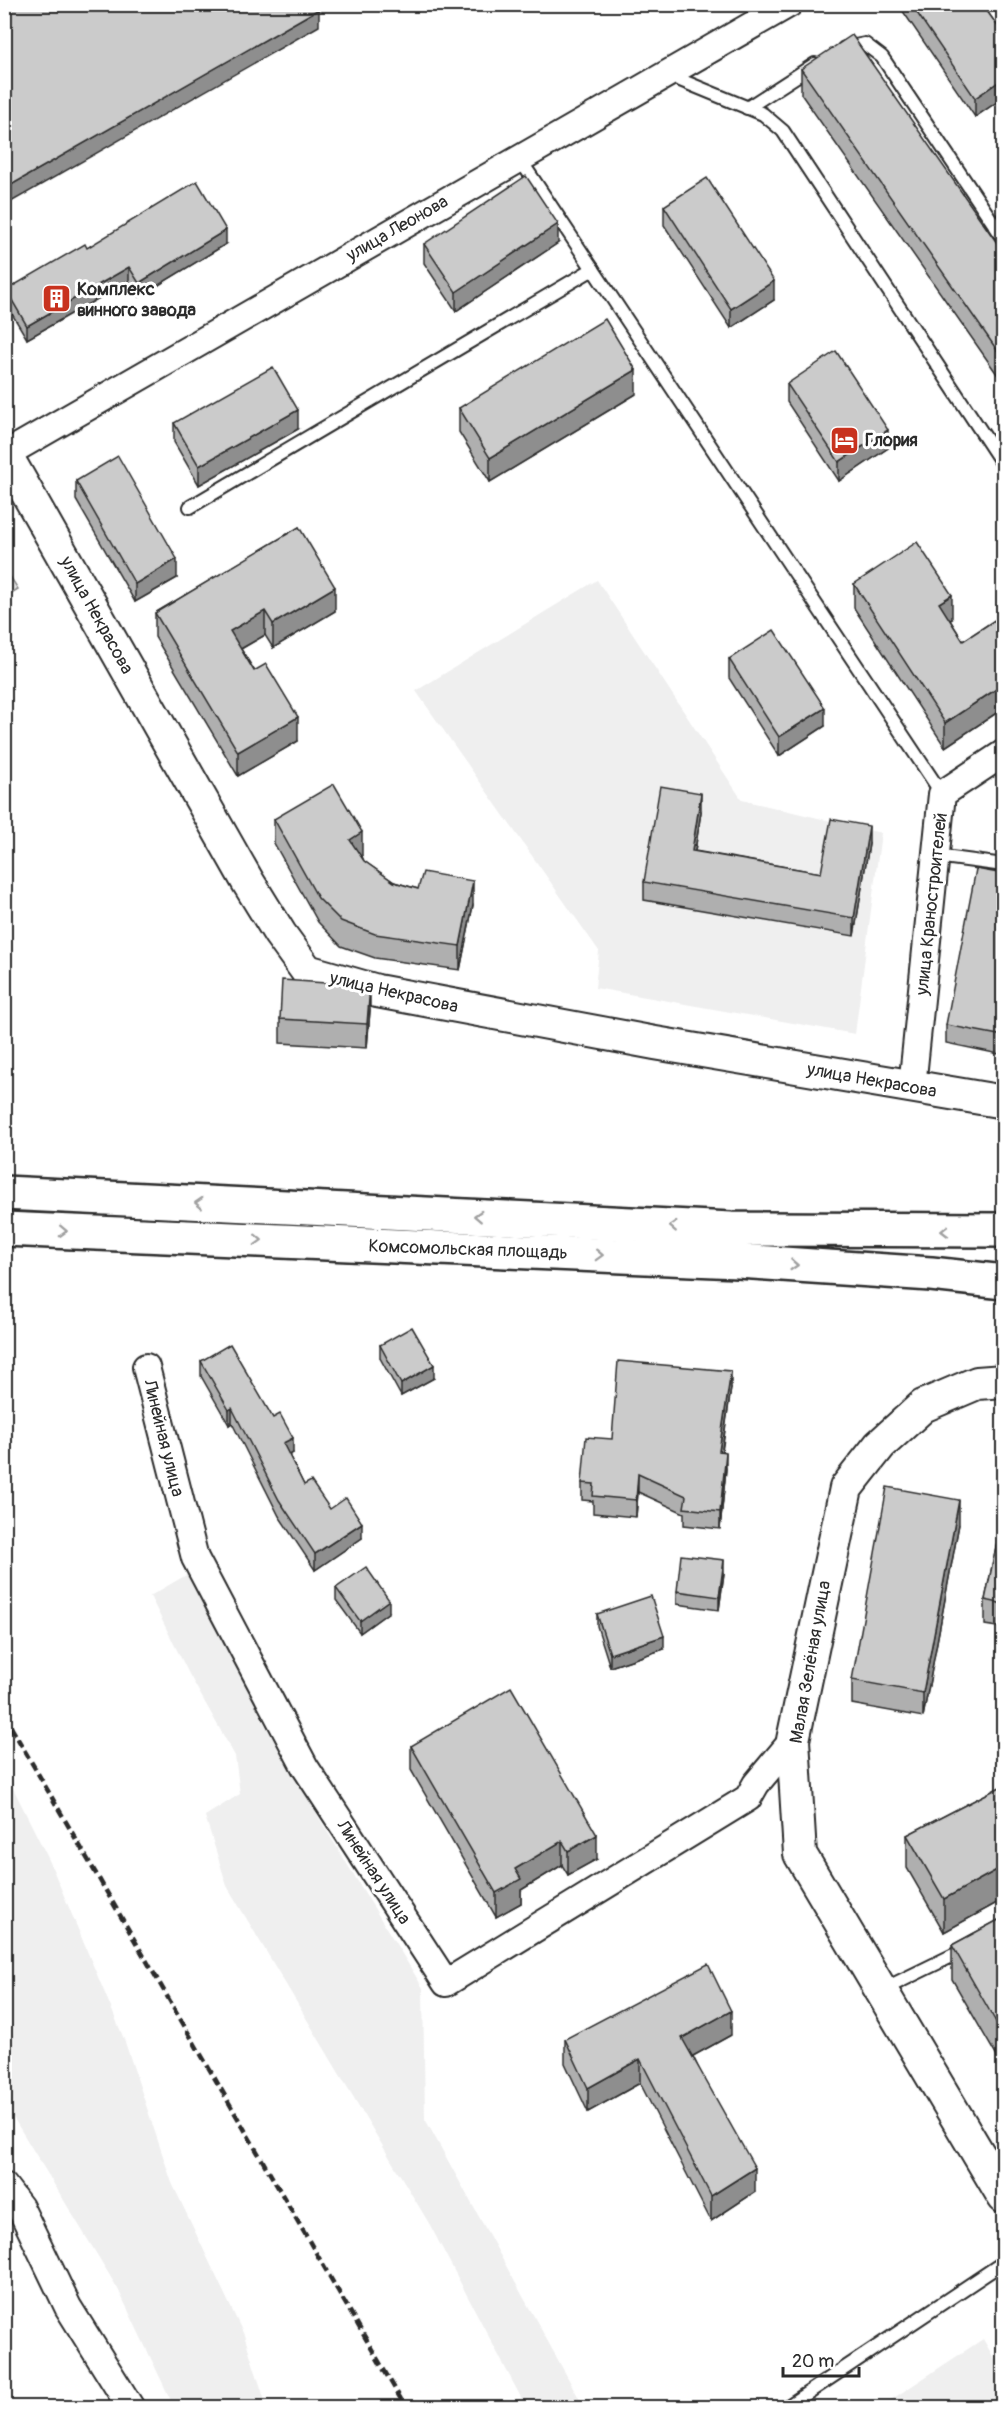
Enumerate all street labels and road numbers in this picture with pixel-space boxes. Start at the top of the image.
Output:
street label: улица Леонова [341,190,452,267]
street label: улица Некрасова [54,551,138,678]
street label: улица Краностроителей [910,812,953,997]
street label: улица Некрасова [326,966,460,1018]
street label: улица Некрасова [804,1058,939,1103]
street label: Комсомольская площадь [368,1235,568,1264]
street label: Линейная улица [138,1376,189,1499]
street label: Малая Зелёная улица [785,1579,836,1745]
street label: Линейная улица [331,1815,416,1929]

